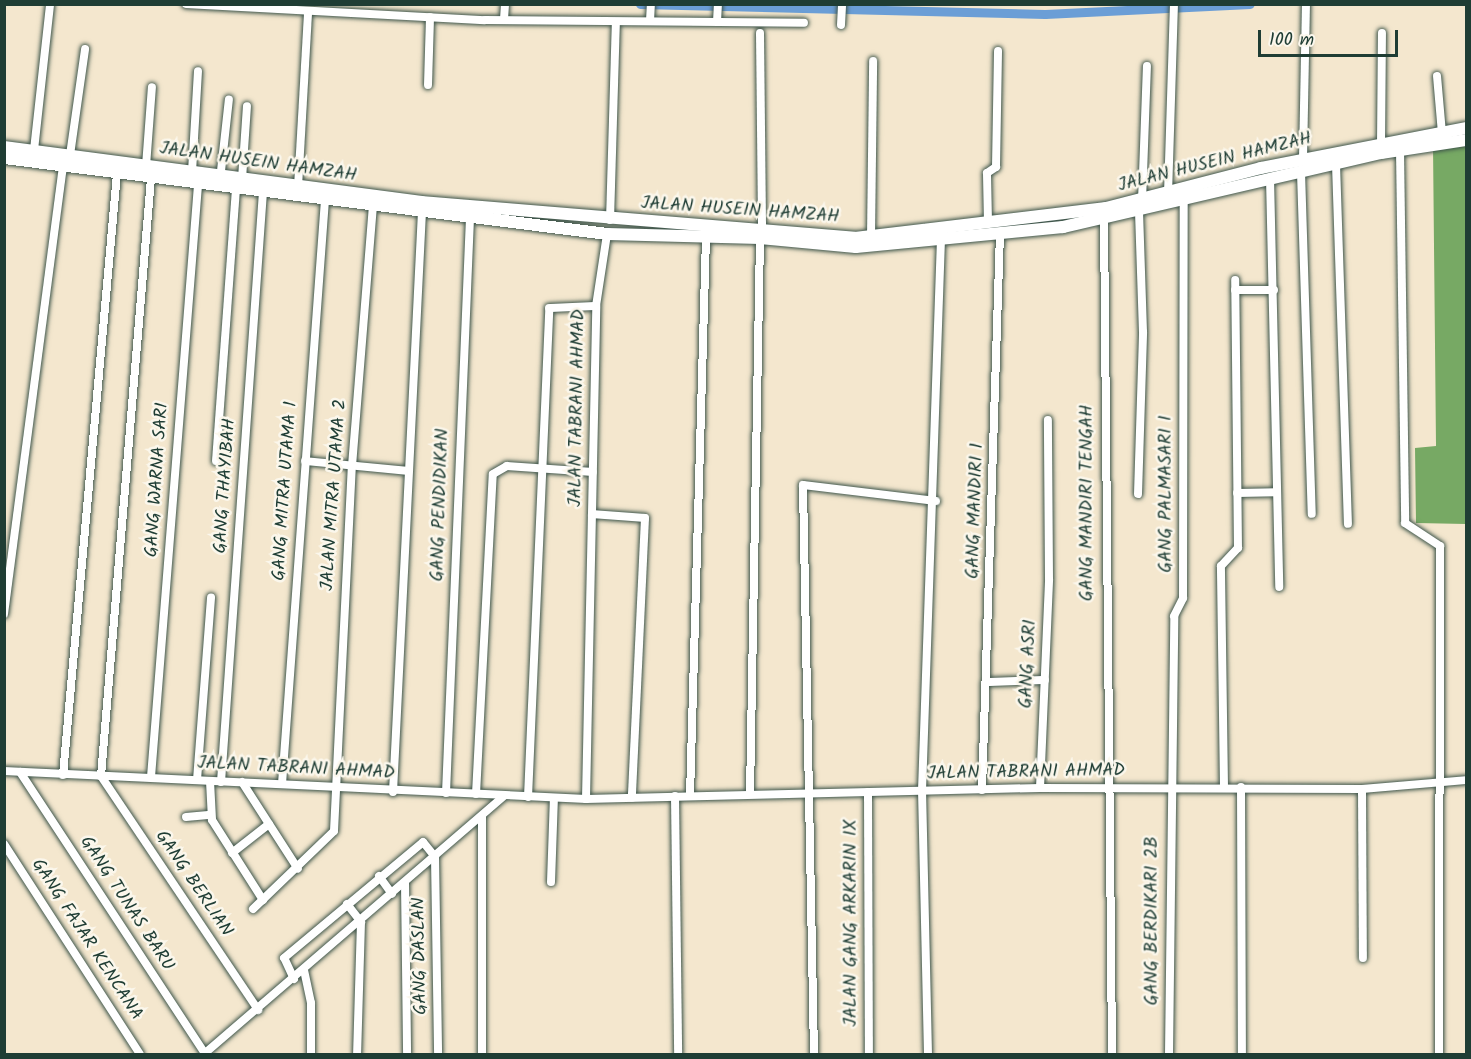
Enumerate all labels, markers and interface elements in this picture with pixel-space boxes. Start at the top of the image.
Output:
scale bar [1261,18,1400,56]
text: 100 m [1269,26,1314,55]
street label: JALAN HUSEIN HAMZAH [1116,128,1314,198]
street label: JALAN HUSEIN HAMZAH [158,138,358,188]
street label: JALAN HUSEIN HAMZAH [640,193,840,229]
street label: JALAN TABRANI AHMAD [565,309,591,507]
street label: JALAN MITRA UTAMA 2 [318,399,352,591]
street label: GANG MITRA UTAMA 1 [269,401,303,581]
street label: GANG WARNA SARI [142,402,174,558]
street label: GANG MANDIRI TENGAH [1077,405,1099,601]
street label: GANG PALMASARI I [1156,415,1178,573]
street label: GANG THAYIBAH [211,418,241,554]
street label: GANG PENDIDIKAN [428,428,454,582]
street label: GANG MANDIRI 1 [963,443,989,579]
street label: GANG ASRI [1016,619,1042,709]
street label: JALAN TABRANI AHMAD [197,753,395,785]
street label: JALAN TABRANI AHMAD [927,760,1125,786]
street label: JALAN GANG ARKARIN IX [841,819,863,1027]
street label: GANG BERLIAN [150,827,236,941]
street label: GANG TUNAS BARU [74,833,178,975]
street label: GANG BERDIKARI 2B [1142,837,1164,1005]
street label: GANG FAJAR KENCANA [26,855,146,1025]
street label: GANG DASLAN [409,897,433,1015]

